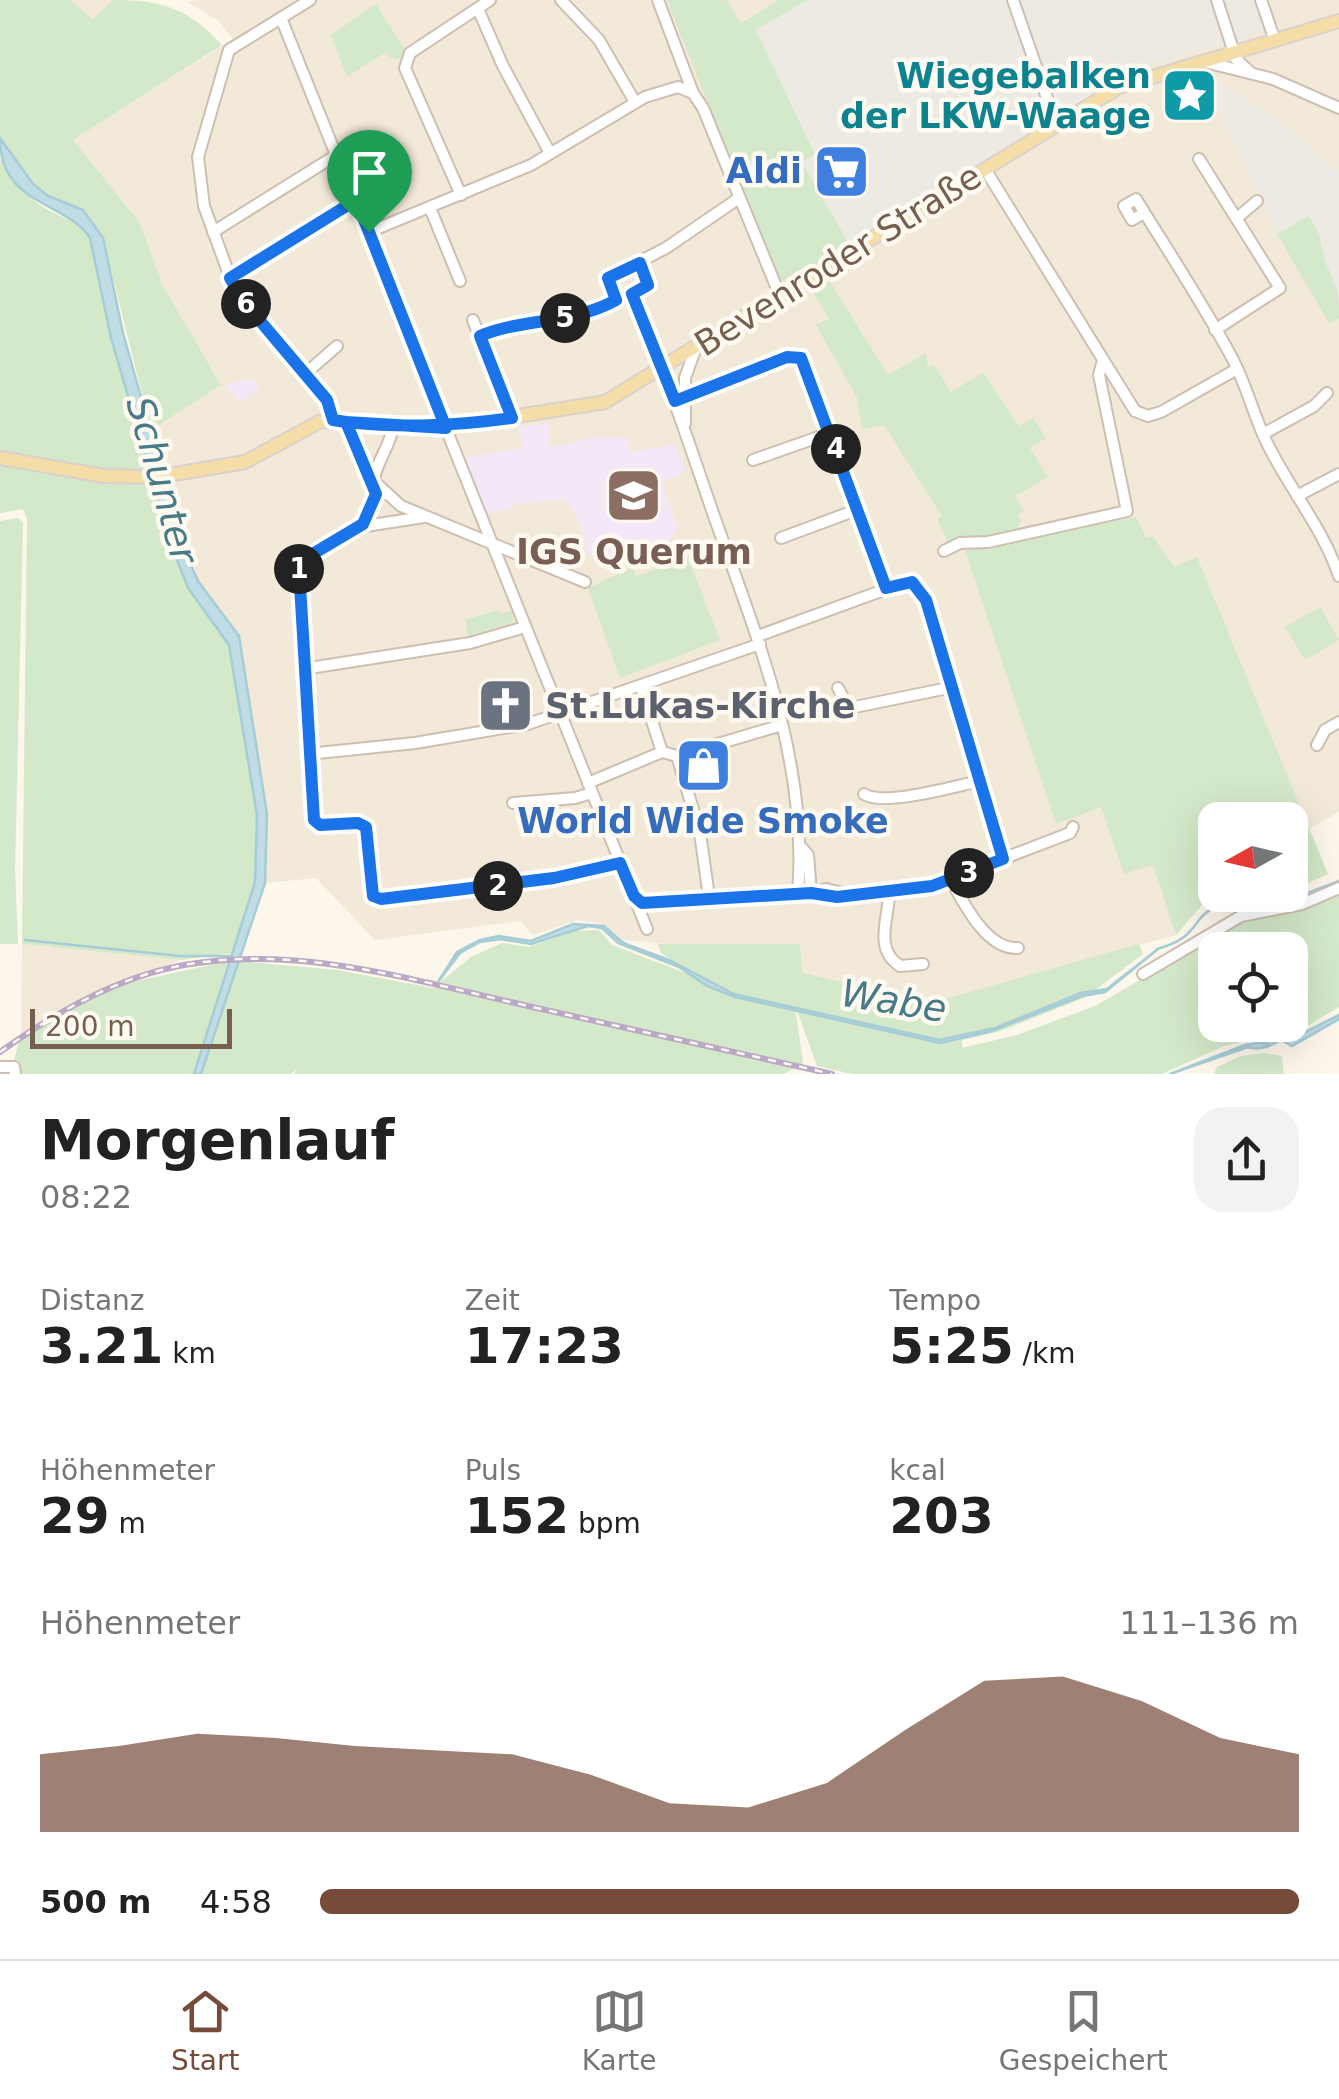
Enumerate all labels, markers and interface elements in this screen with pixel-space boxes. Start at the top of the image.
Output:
place label: Wiegebalken der LKW-Waage [840,56,1151,136]
place icon: Wiegebalken der LKW-Waage [1160,66,1220,126]
pin [327,130,412,233]
supermarket icon: Aldi [811,141,871,201]
icon: arrive [342,145,397,200]
place label: Aldi [726,151,802,191]
street label: Bevenroder Straße [688,156,988,364]
pin: 6 [221,279,271,329]
text: 6 [236,287,256,320]
pin: 5 [540,293,590,343]
text: 5 [555,301,575,334]
water label: Schunter [117,392,207,571]
pin: 4 [811,424,861,474]
text: 4 [826,432,846,465]
school or university icon: IGS Querum [604,466,664,526]
place label: IGS Querum [516,532,752,572]
pin: 1 [274,544,324,594]
text: 1 [289,552,309,585]
church icon: St.Lukas-Kirche [476,676,536,736]
place label: St.Lukas-Kirche [545,686,856,726]
shop icon: World Wide Smoke [673,735,733,795]
place label: World Wide Smoke [517,801,889,841]
north arrow [1198,802,1308,912]
map controls [1198,802,1308,1042]
pin: 3 [944,848,994,898]
text: 3 [959,856,979,889]
pin: 2 [473,861,523,911]
text: 2 [488,869,508,902]
button: locate [1198,932,1308,1042]
water label: Wabe [838,971,950,1031]
scale bar [30,1004,232,1048]
text: 200 m [45,1010,135,1043]
button: share [1194,1107,1299,1212]
text: Morgenlauf [40,1108,395,1172]
text: 08:22 [40,1178,132,1216]
text: Distanz [40,1284,145,1317]
text: Zeit [465,1284,520,1317]
text: Tempo [889,1284,981,1317]
text: 3.21 [40,1317,163,1375]
text: 17:23 [465,1317,624,1375]
text: 5:25 [889,1317,1014,1375]
text: km [163,1337,216,1370]
text: /km [1014,1337,1076,1370]
text: Höhenmeter [40,1454,215,1487]
text: Puls [465,1454,521,1487]
text: kcal [889,1454,946,1487]
text: 29 [40,1487,110,1545]
text: 152 [465,1487,569,1545]
text: 203 [889,1487,994,1545]
text: m [110,1507,146,1540]
text: bpm [569,1507,641,1540]
text: Höhenmeter [40,1604,240,1642]
text: 111–136 m [1120,1604,1299,1642]
text: 500 m [40,1883,151,1921]
text: 4:58 [200,1883,272,1921]
tab: Start [171,1984,240,2077]
tab: Karte [582,1984,656,2077]
tab: Gespeichert [999,1984,1168,2077]

